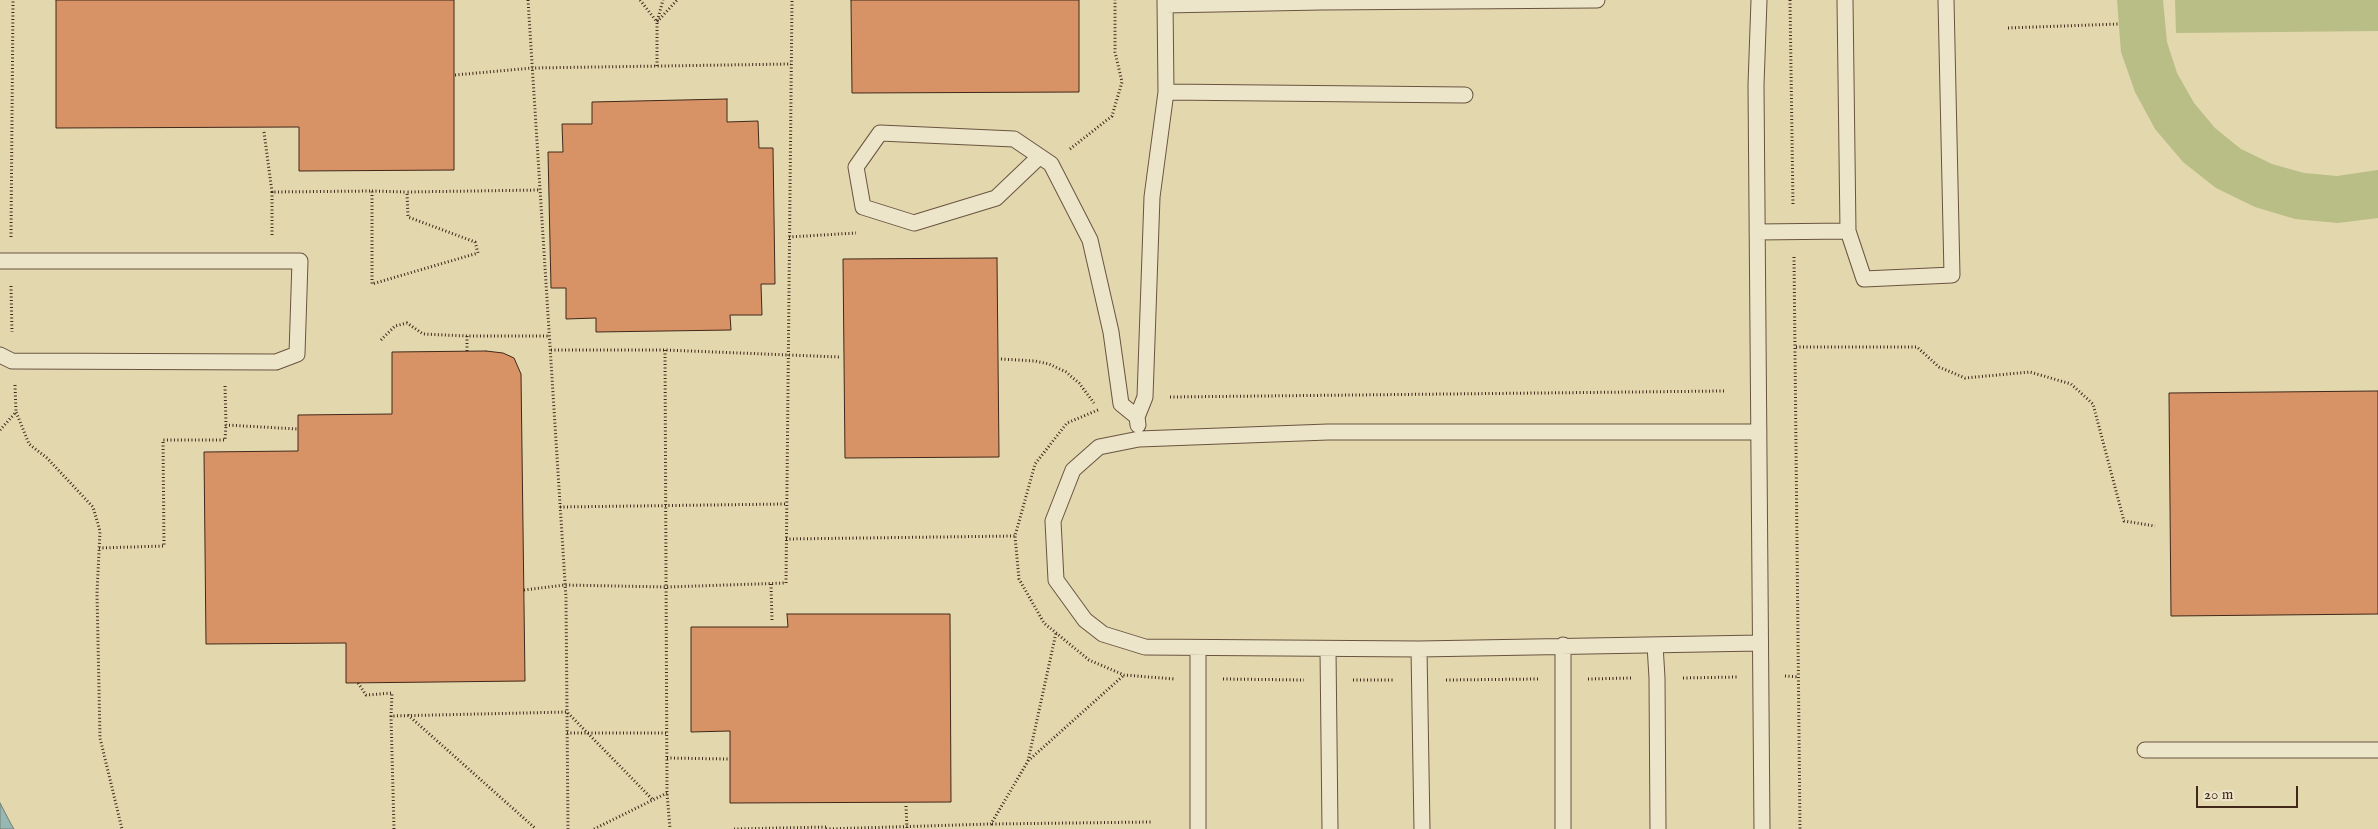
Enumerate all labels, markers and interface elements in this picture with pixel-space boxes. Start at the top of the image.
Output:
scale bar [2198,776,2300,808]
text: 20 m [2204,785,2233,804]

